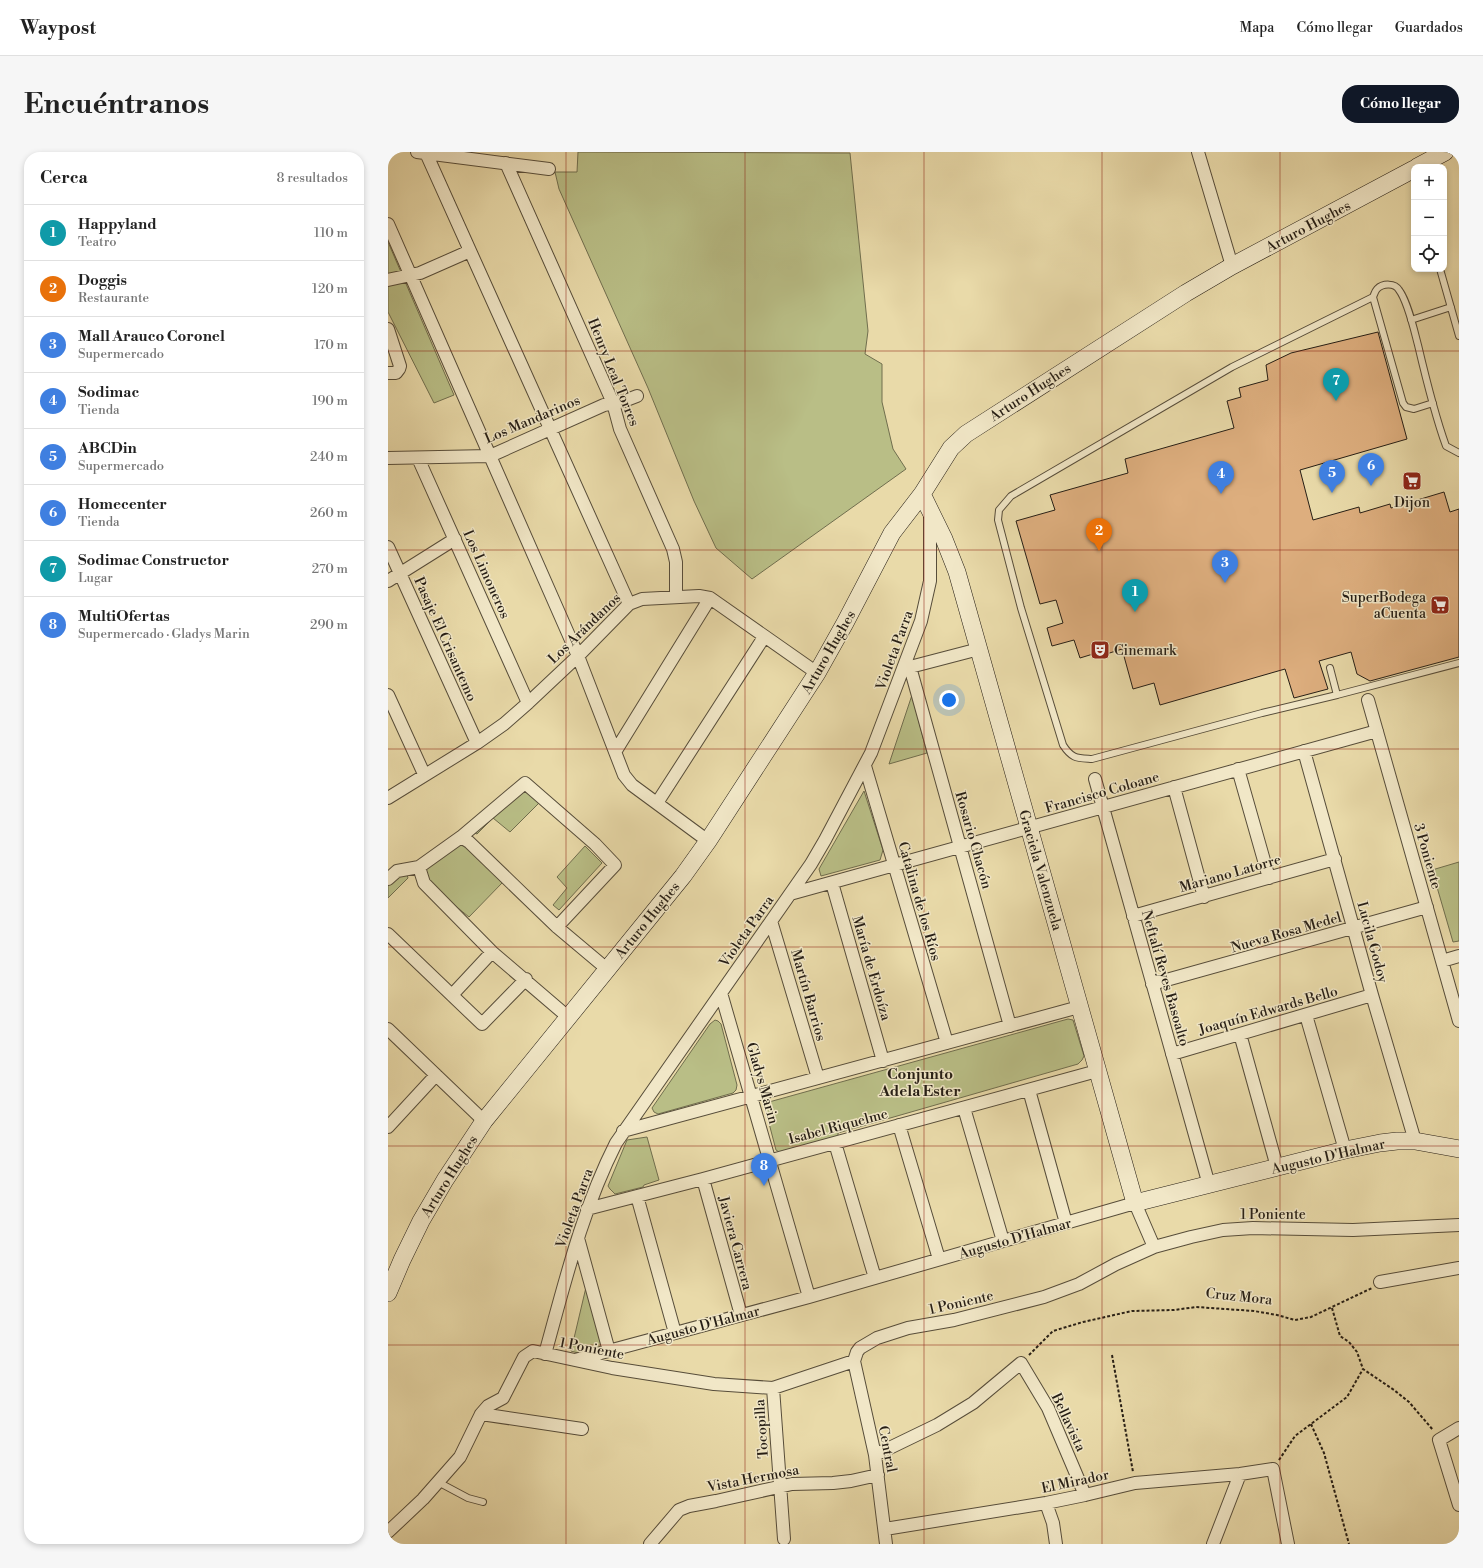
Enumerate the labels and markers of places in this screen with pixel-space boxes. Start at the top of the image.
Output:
pin: 7 [1323,368,1349,401]
pin: 6 [1358,453,1384,486]
pin: 5 [1319,460,1345,493]
pin: 4 [1208,461,1234,494]
supermarket icon: Dijon [1401,470,1423,492]
place label: Dijon [1394,494,1431,512]
pin: 2 [1086,518,1112,551]
pin: 3 [1212,550,1238,583]
pin: 1 [1122,579,1148,612]
place label: SuperBodega aCuenta [1342,589,1427,623]
supermarket icon: SuperBodega aCuenta [1429,594,1451,616]
theatre icon: Cinemark [1089,639,1111,661]
place label: Cinemark [1114,642,1177,660]
pin: 8 [751,1153,777,1186]

